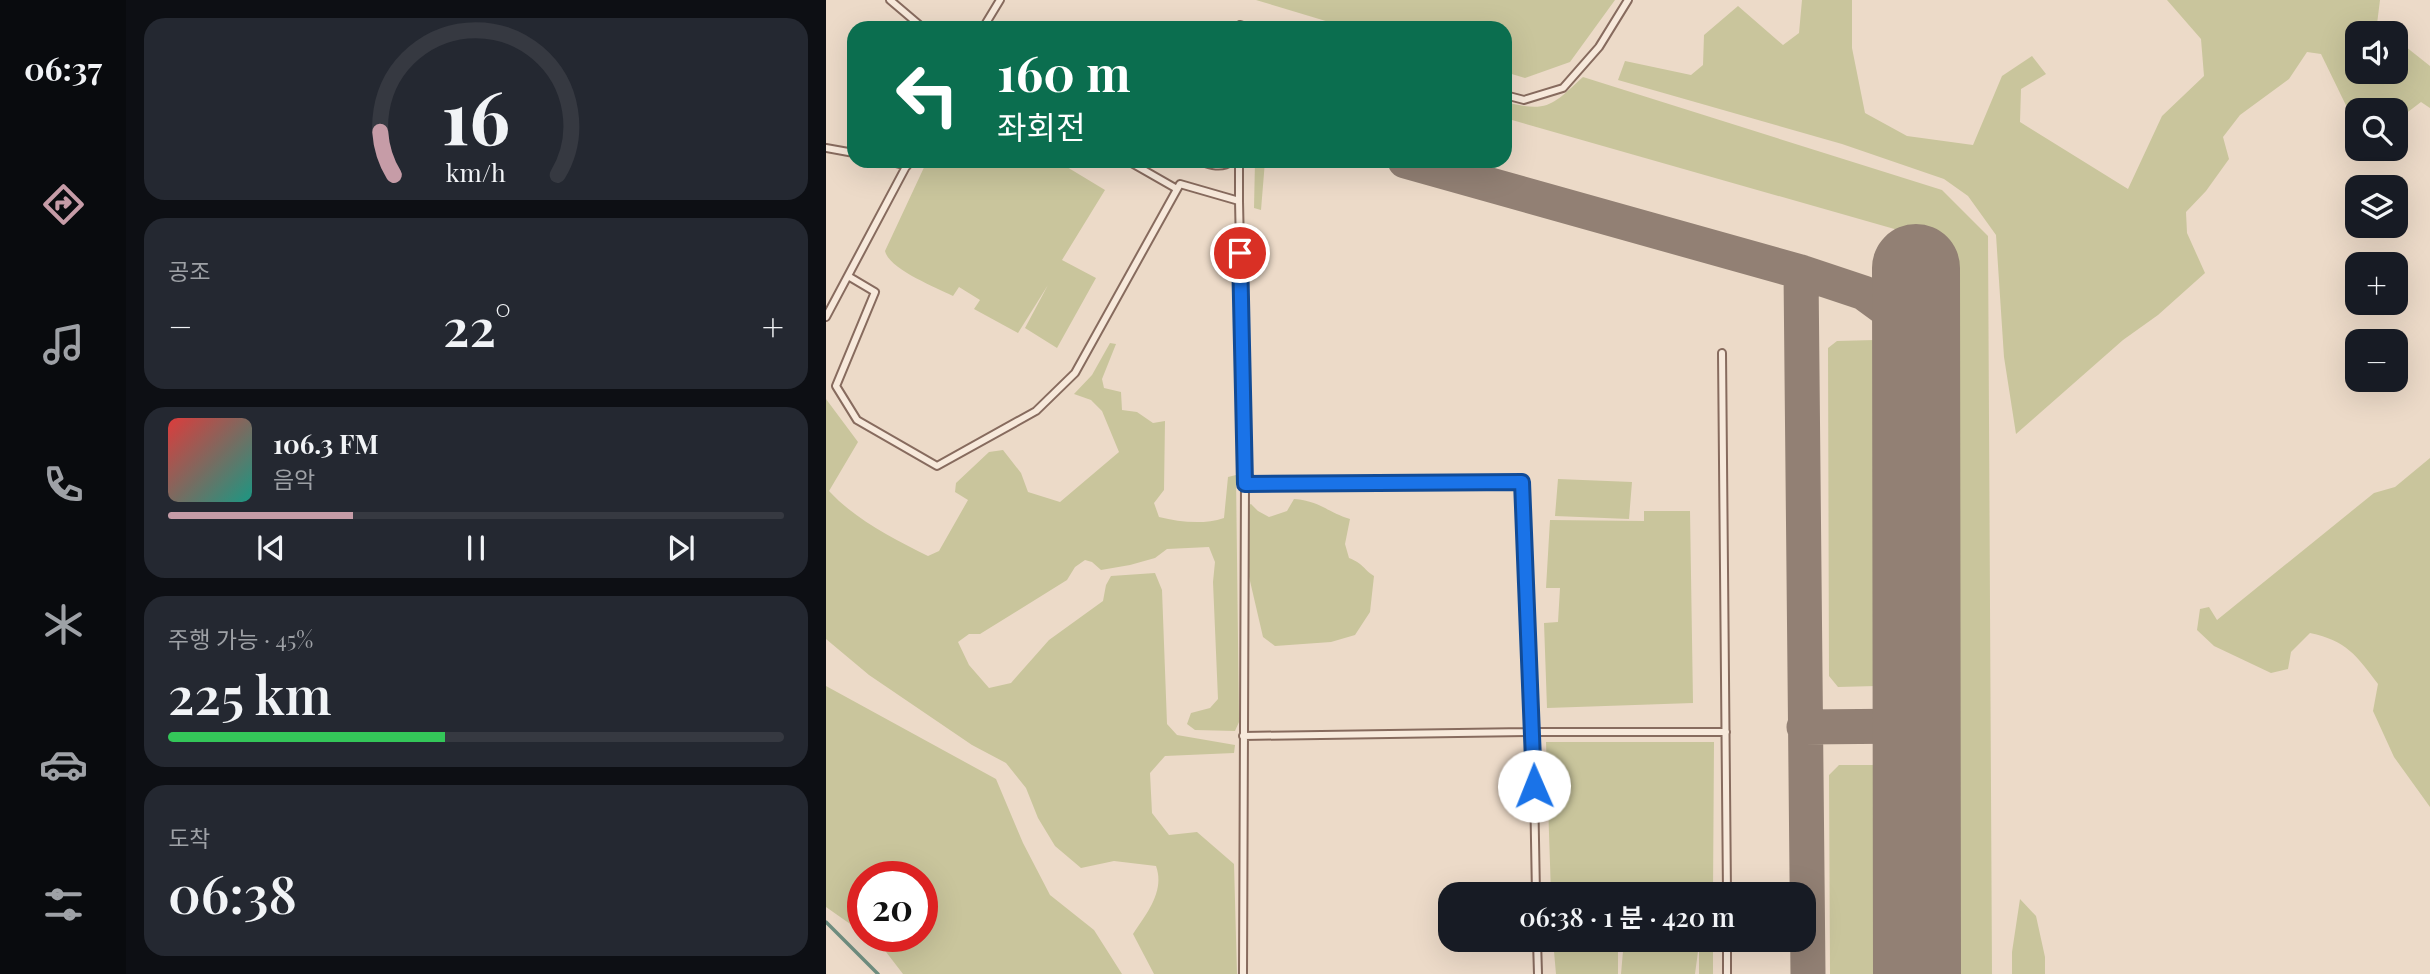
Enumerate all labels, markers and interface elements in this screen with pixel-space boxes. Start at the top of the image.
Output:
map controls [2345,21,2408,392]
button: sound [2345,21,2408,84]
text: 160 m [997,39,1131,104]
text: 06:37 [24,46,102,89]
icon: left [882,49,973,140]
text: 16 [442,66,510,163]
button: search [2345,98,2408,161]
text: 좌회전 [997,104,1085,147]
text: km/h [446,155,506,188]
button: layers [2345,175,2408,238]
icon: directions [39,180,88,229]
pin [1210,223,1270,283]
icon: arrive [1221,234,1259,272]
button: + [2345,252,2408,315]
text: 공조 [168,255,210,286]
text: 22° [443,291,511,360]
text: − [168,300,193,351]
text: + [762,300,784,351]
icon: music [39,320,88,369]
button: − [2345,329,2408,392]
text: 106.3 FM [273,426,379,461]
icon: phone [39,460,88,509]
text: 음악 [273,463,315,494]
icon: previous [252,529,290,567]
icon: pause [457,529,495,567]
icon: next [662,529,700,567]
icon: climate [39,600,88,649]
text: 주행 가능 · 45% [168,623,313,654]
text: 225 km [168,659,331,728]
icon: car [39,740,88,789]
position arrow [1497,749,1571,823]
text: 도착 [168,822,210,853]
text: 06:38 [168,858,297,927]
speed limit sign: 20 [847,861,938,952]
icon: filters [39,880,88,929]
text: 06:38 · 1 분 · 420 m [1519,899,1735,934]

